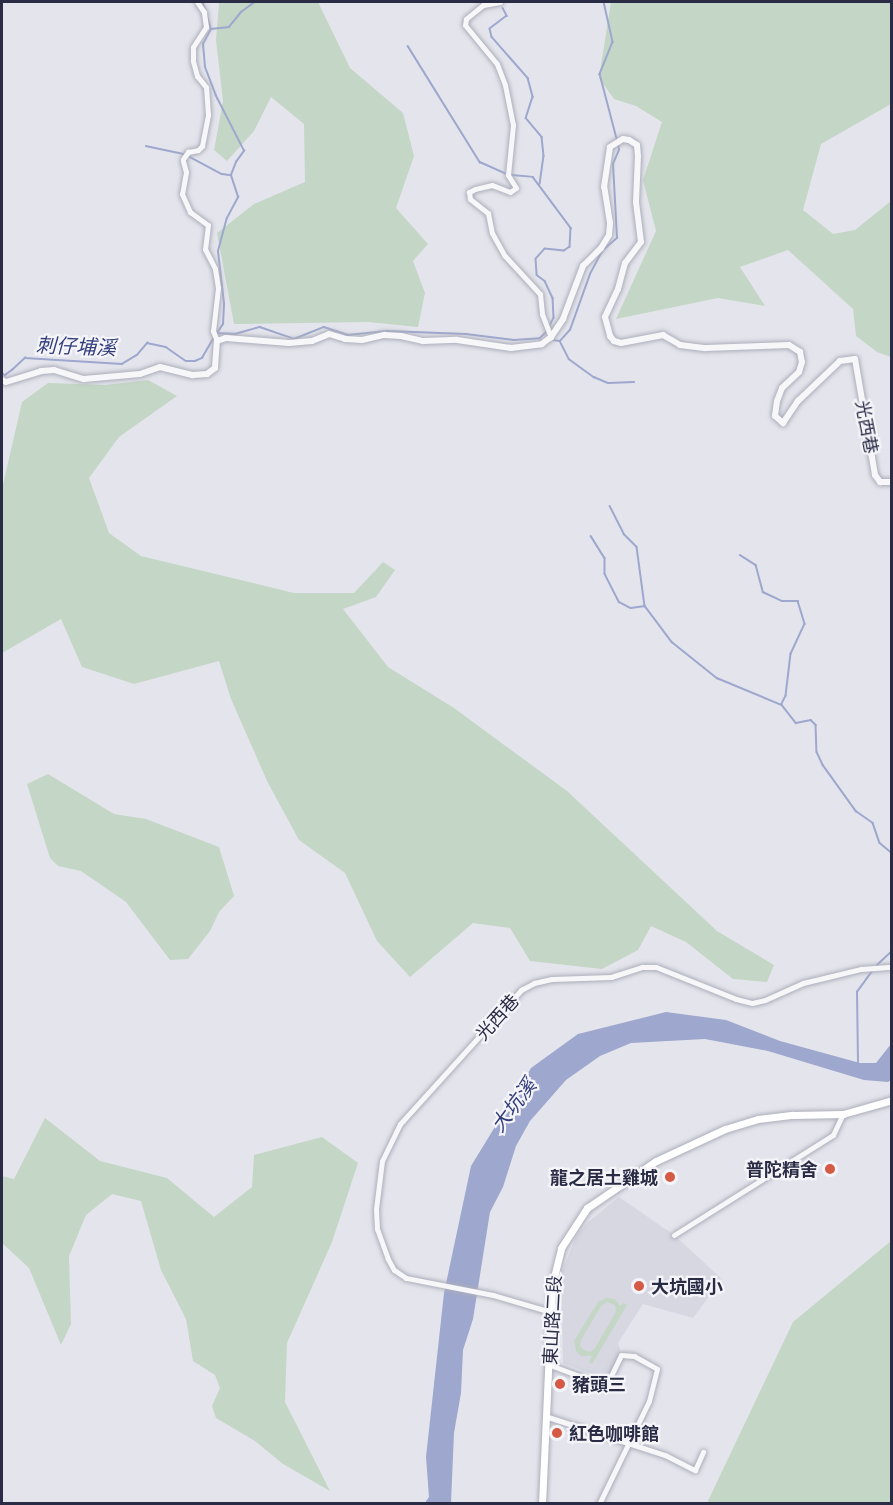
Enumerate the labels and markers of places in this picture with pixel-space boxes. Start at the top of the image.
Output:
place label: 普陀精舍 [746,1158,818,1180]
marker: 普陀精舍 [823,1162,837,1176]
place label: 龍之居土雞城 [550,1166,658,1188]
marker: 龍之居土雞城 [663,1170,677,1184]
place label: 大坑國小 [651,1275,723,1297]
marker: 大坑國小 [632,1279,646,1293]
place label: 豬頭三 [572,1373,626,1395]
marker: 豬頭三 [553,1377,567,1391]
place label: 紅色咖啡館 [569,1422,659,1444]
marker: 紅色咖啡館 [550,1426,564,1440]

